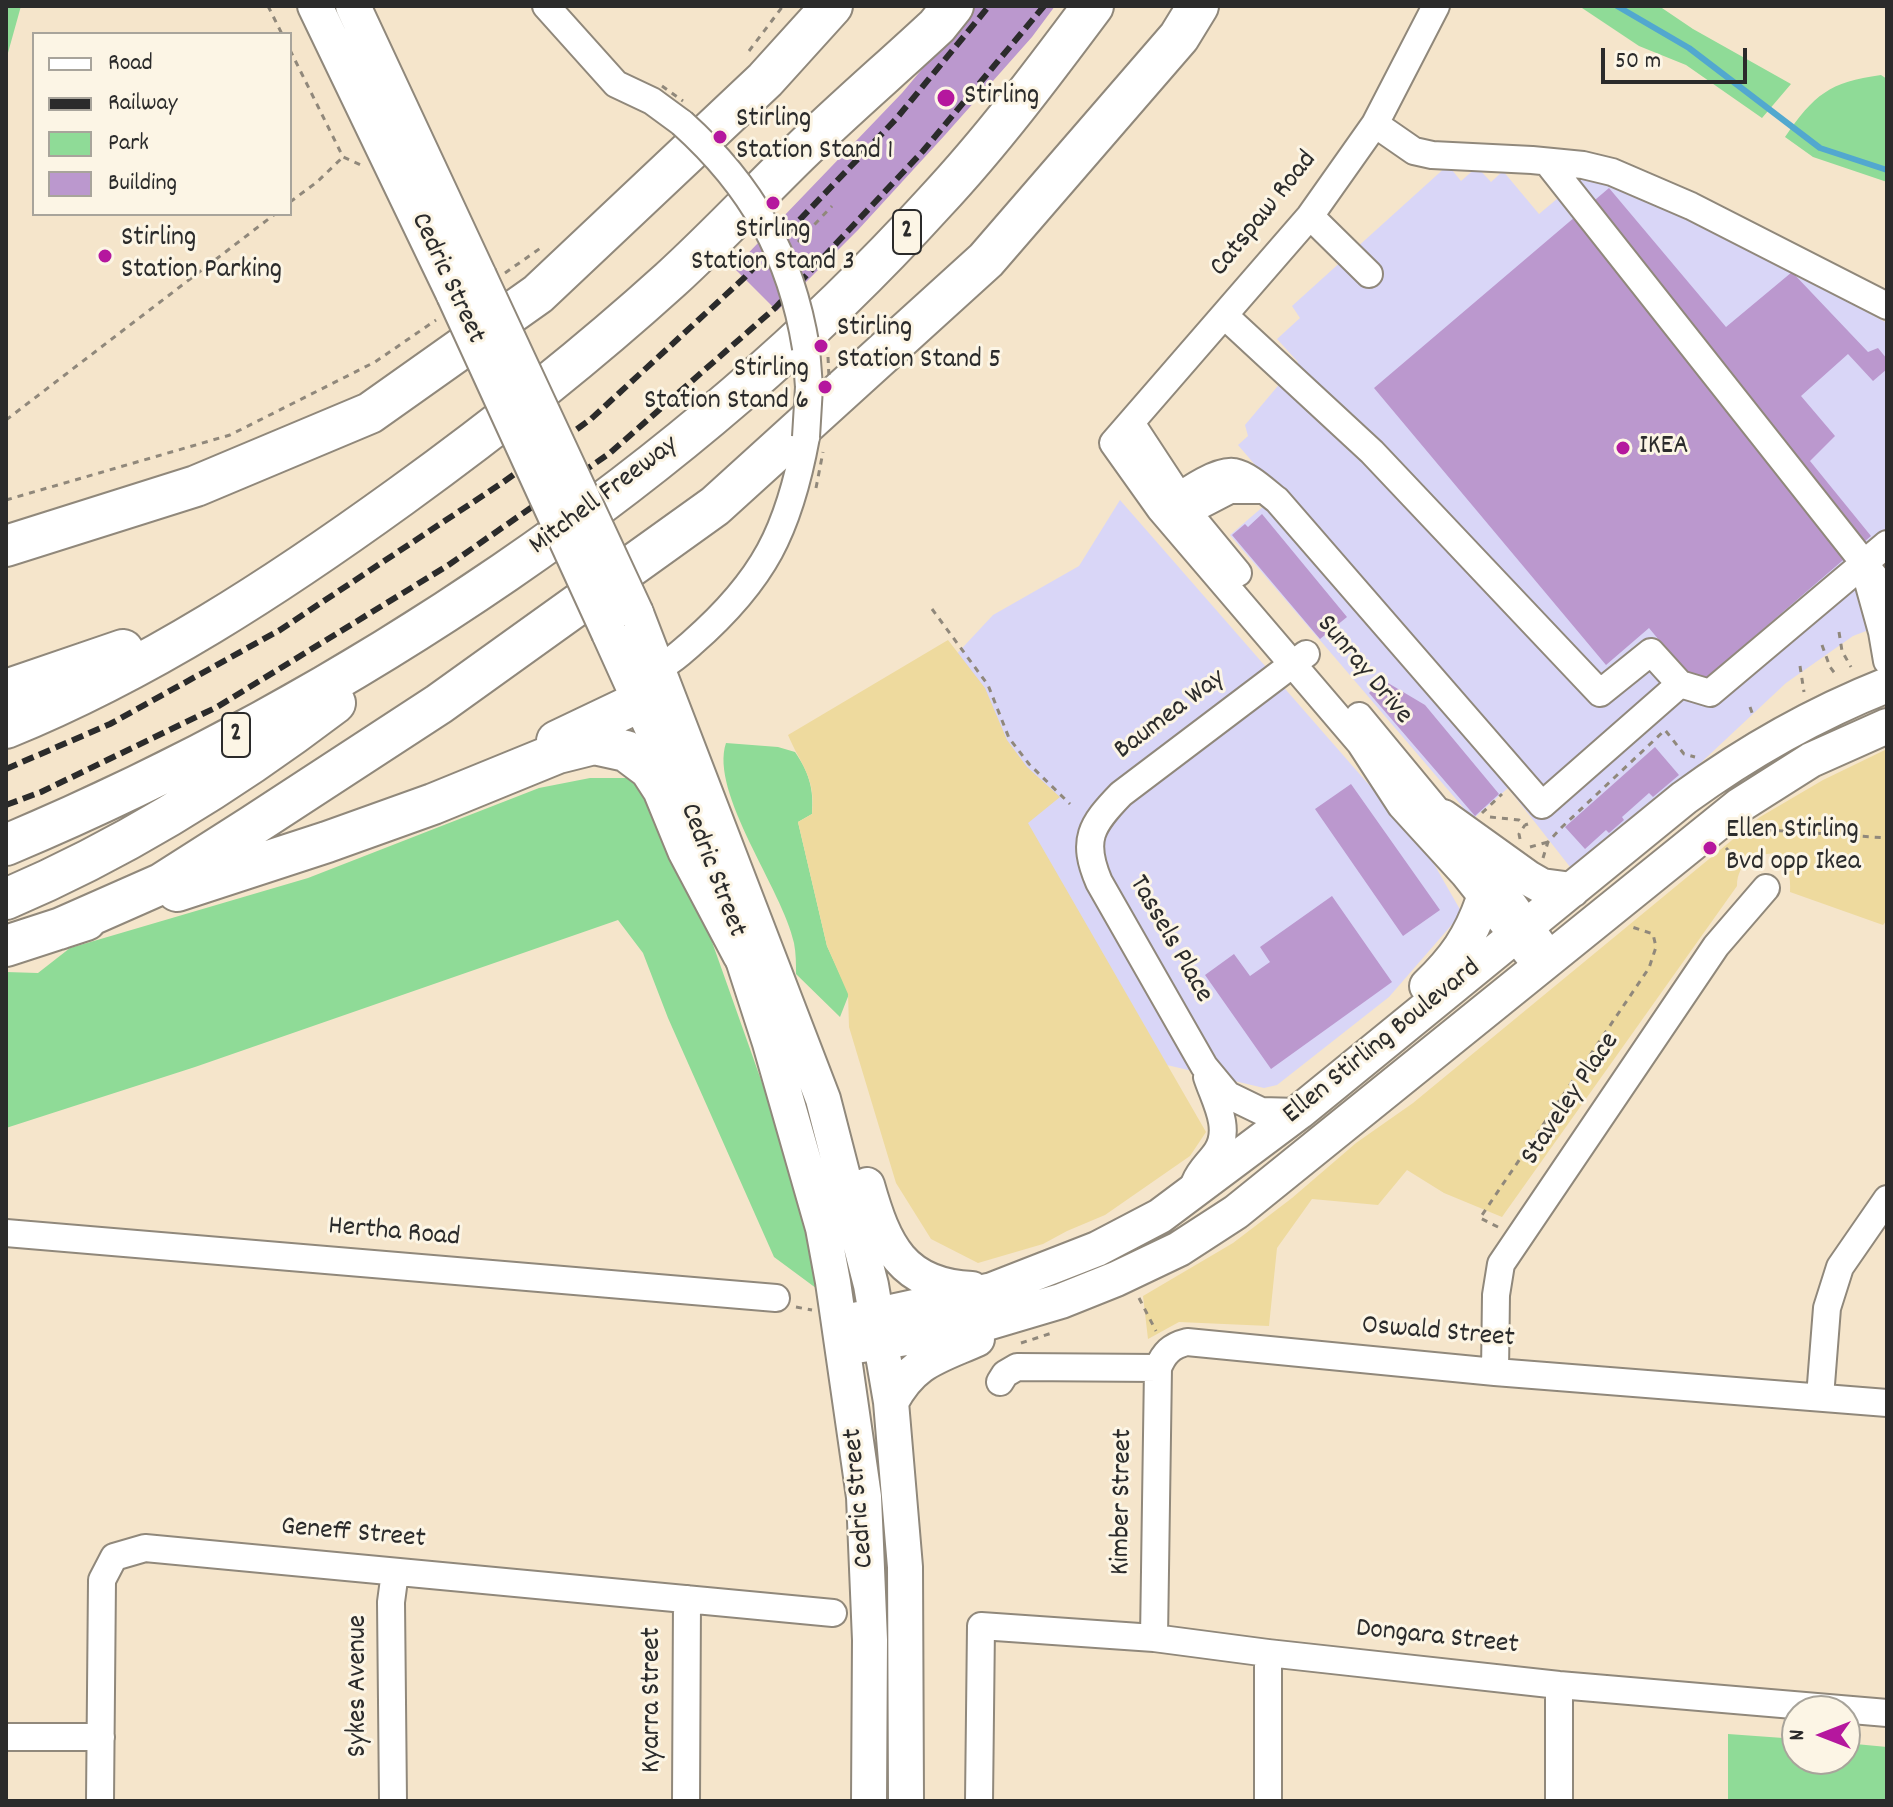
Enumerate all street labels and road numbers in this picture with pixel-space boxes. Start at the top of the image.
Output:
street label: Catspaw Road [1204,145,1326,285]
street label: Cedric Street [401,208,491,350]
road number: 2 [893,210,921,254]
street label: Mitchell Freeway [524,430,686,564]
street label: Sunray Drive [1308,609,1418,733]
street label: Baumea Way [1109,663,1233,769]
road number: 2 [222,713,250,757]
street label: Cedric Street [670,799,752,943]
street label: Tassels Place [1119,870,1219,1010]
street label: Ellen Stirling Boulevard [1277,953,1489,1133]
street label: Staveley Place [1515,1027,1629,1173]
street label: Hertha Road [327,1212,461,1256]
street label: Oswald Street [1360,1311,1516,1357]
street label: Cedric Street [838,1427,884,1569]
street label: Kimber Street [1106,1428,1142,1576]
street label: Geneff Street [279,1512,427,1558]
street label: Dongara Street [1354,1614,1520,1664]
street label: Sykes Avenue [343,1615,377,1757]
street label: Kyarra Street [637,1627,671,1773]

